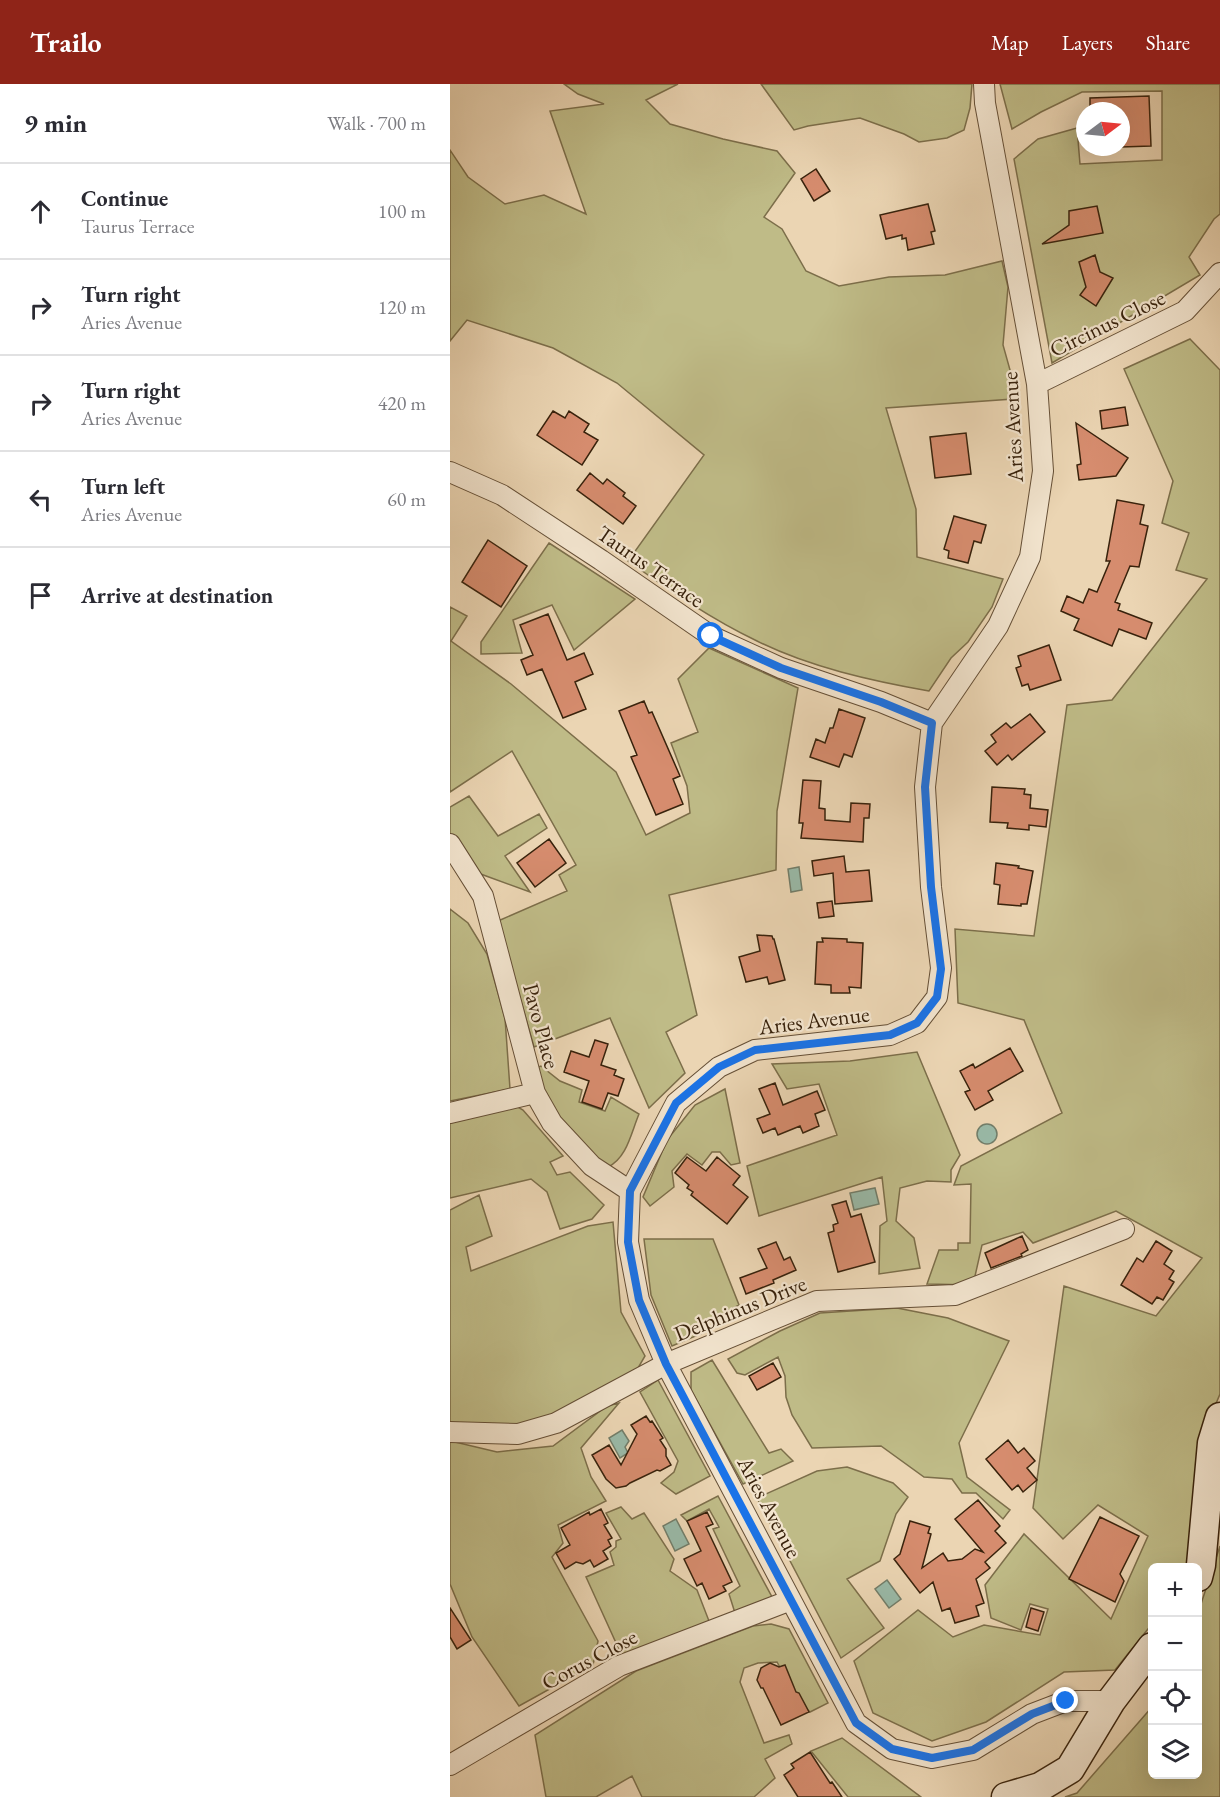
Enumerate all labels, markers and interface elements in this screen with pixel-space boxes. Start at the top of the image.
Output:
text: Trailo [30,24,102,60]
text: Map [991,29,1029,56]
text: Layers [1062,29,1113,56]
text: Share [1146,29,1190,56]
north arrow [1076,102,1130,156]
text: 9 min [24,106,87,140]
text: Walk · 700 m [327,110,426,136]
text: Continue [81,184,168,213]
icon: ahead [24,195,57,228]
text: 100 m [378,198,426,224]
text: Taurus Terrace [81,213,194,239]
text: Turn right [81,280,180,309]
street label: Circinus Close [1045,283,1170,364]
icon: right [24,291,57,324]
text: 120 m [378,294,426,320]
text: Aries Avenue [81,309,182,335]
street label: Aries Avenue [995,370,1030,484]
text: Turn right [81,376,180,405]
icon: right [24,387,57,420]
text: 420 m [378,390,426,416]
text: Aries Avenue [81,405,182,431]
text: Turn left [81,472,165,501]
icon: left [24,483,57,516]
text: 60 m [387,486,426,512]
text: Aries Avenue [81,501,182,527]
street label: Taurus Terrace [591,519,710,614]
icon: arrive [24,579,57,612]
text: Arrive at destination [81,581,273,610]
route start [697,622,723,648]
street label: Pavo Place [516,980,567,1072]
street label: Aries Avenue [756,999,871,1042]
street label: Delphinus Drive [670,1269,811,1348]
street label: Aries Avenue [730,1450,809,1563]
map controls [1148,1563,1202,1779]
button: + [1148,1563,1202,1617]
button: − [1148,1617,1202,1671]
street label: Corus Close [536,1622,643,1697]
button: locate [1148,1671,1202,1725]
route end [1052,1687,1078,1713]
button: layers [1148,1725,1202,1779]

